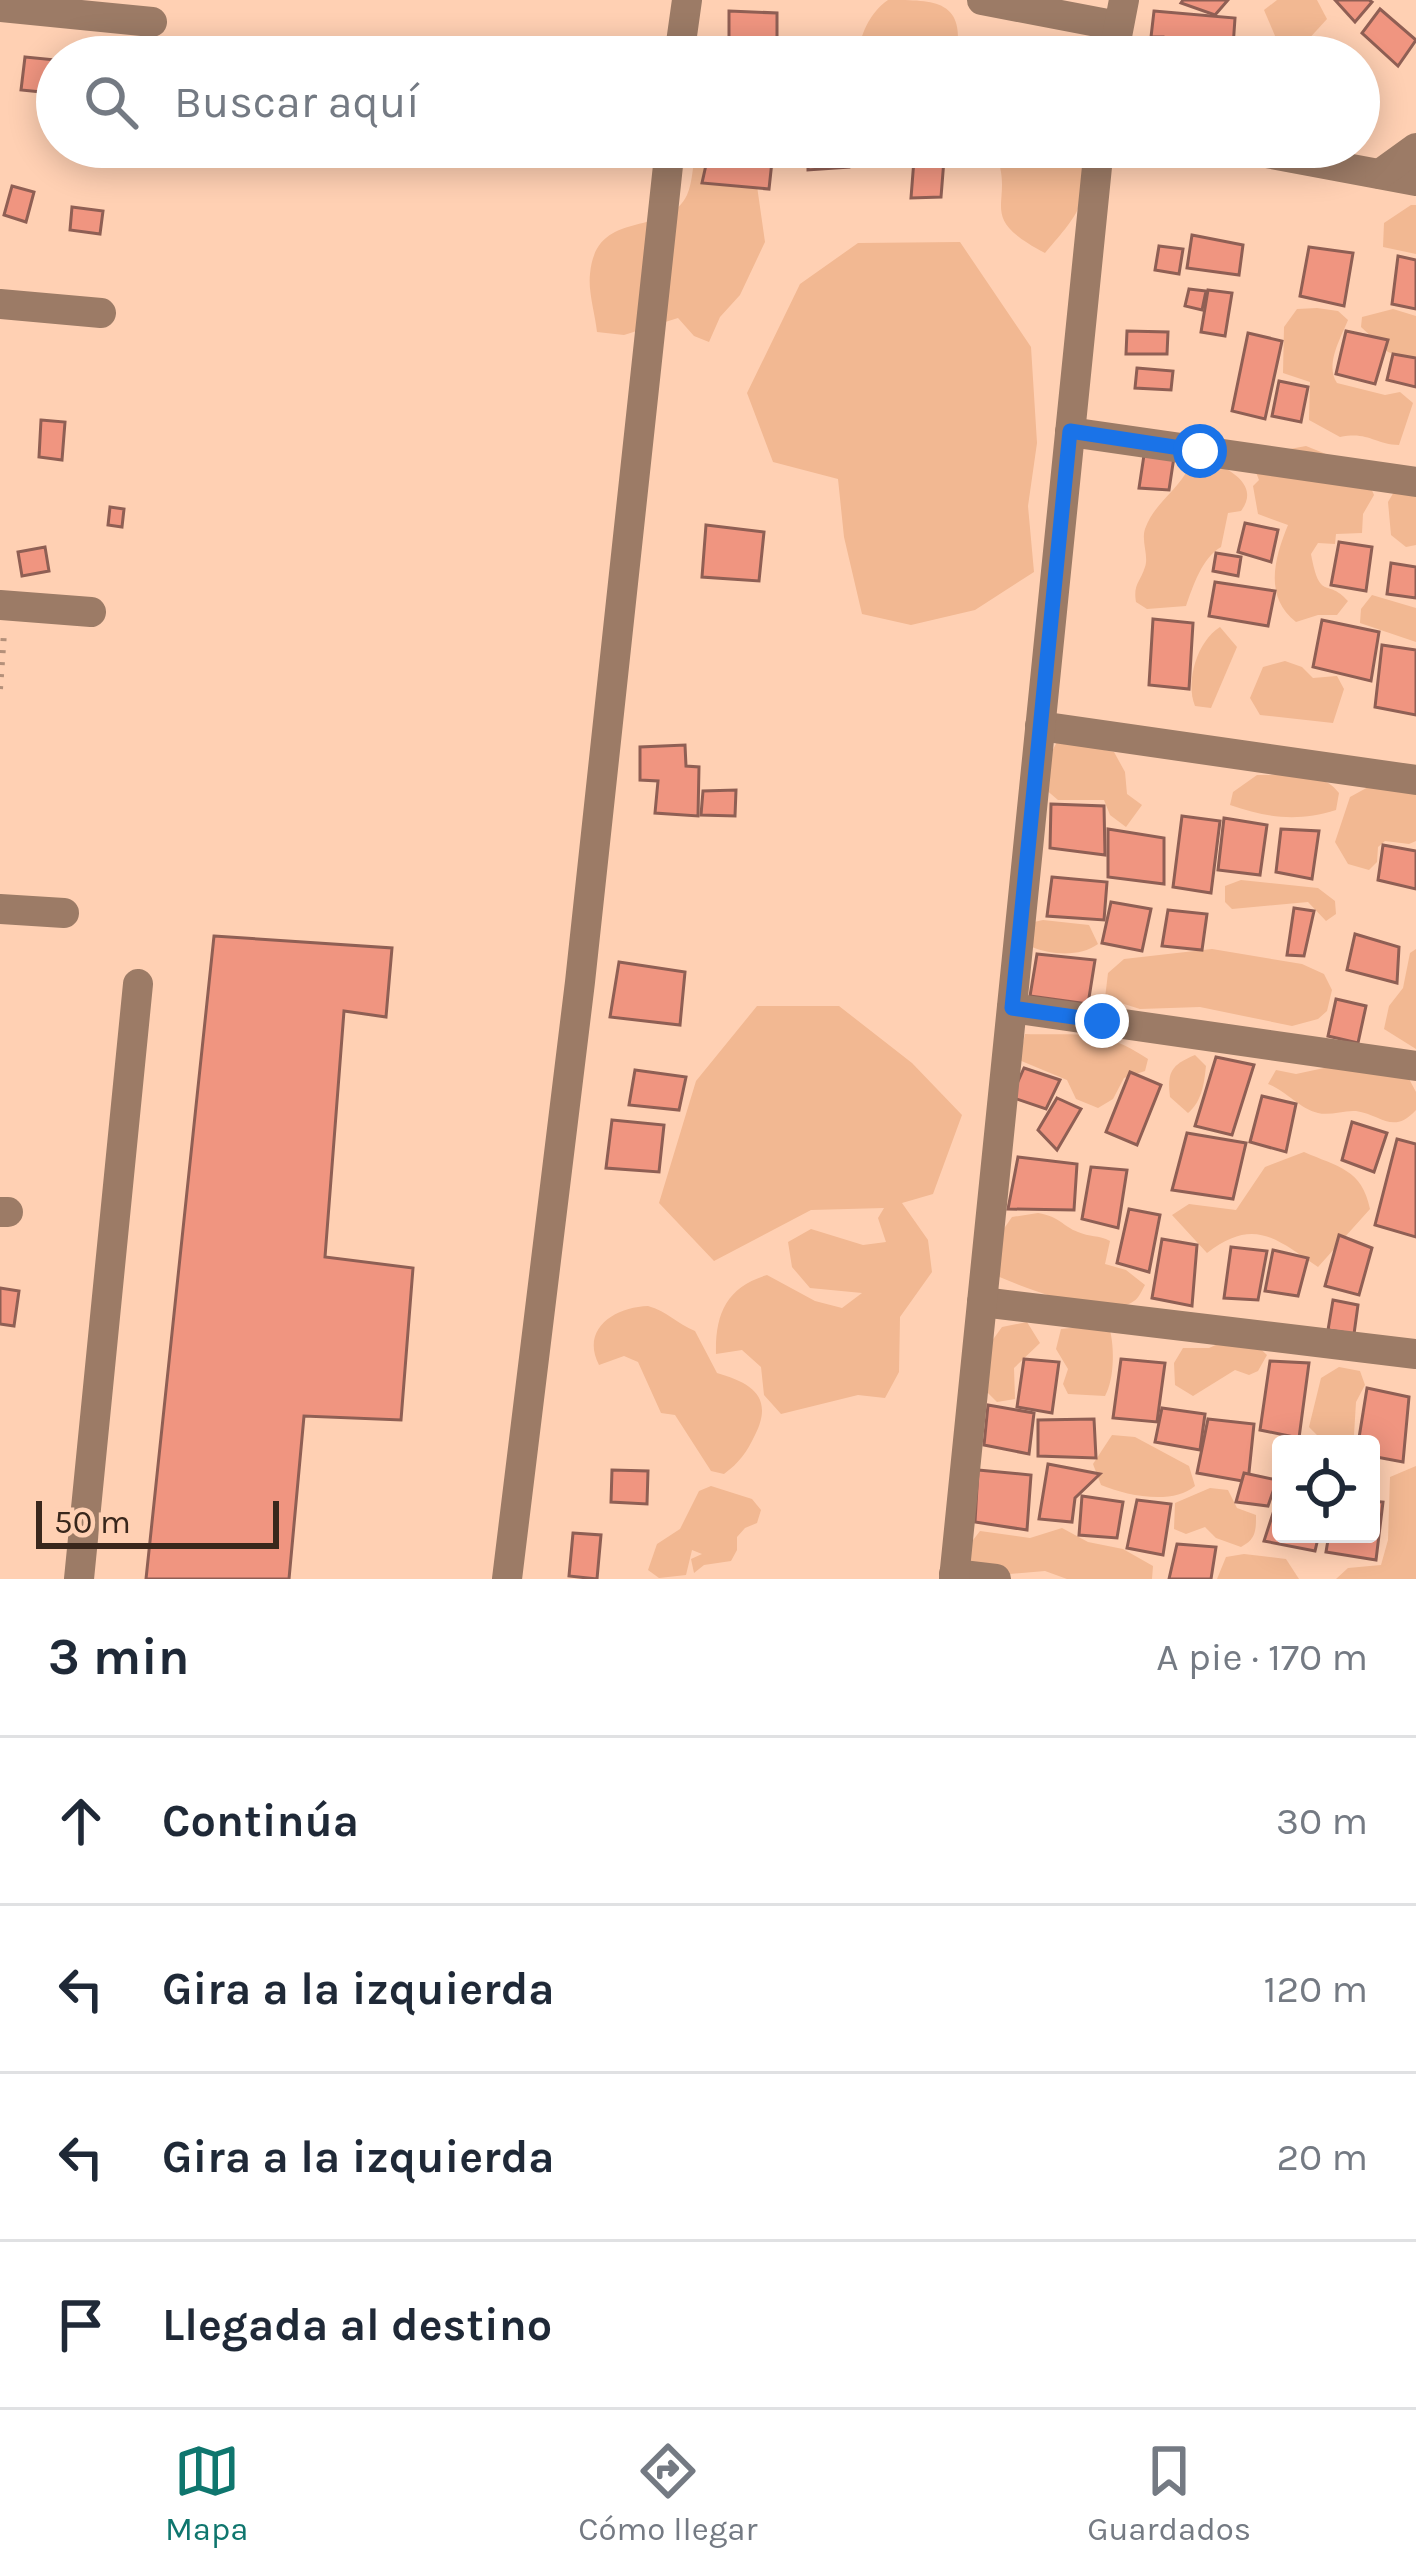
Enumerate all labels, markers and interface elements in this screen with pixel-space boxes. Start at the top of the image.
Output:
search box [36,36,1380,168]
icon: search [78,69,144,135]
text: Buscar aquí [174,76,420,128]
route start [1173,424,1227,478]
route end [1075,994,1129,1048]
map controls [1272,1435,1380,1543]
button: locate [1272,1435,1380,1543]
scale bar [36,1495,279,1548]
text: 50 m [54,1503,131,1541]
text: 3 min [48,1627,190,1687]
text: A pie · 170 m [1156,1634,1368,1680]
icon: ahead [48,1788,114,1854]
text: Continúa [162,1795,359,1847]
text: 30 m [1276,1798,1368,1844]
icon: left [48,1956,114,2022]
text: Gira a la izquierda [162,1963,555,2015]
text: 120 m [1264,1966,1368,2012]
icon: left [48,2124,114,2190]
text: Gira a la izquierda [162,2131,555,2183]
text: 20 m [1277,2134,1368,2180]
icon: arrive [48,2292,114,2358]
text: Llegada al destino [162,2299,552,2351]
tab: Mapa [165,2438,248,2548]
tab: Cómo llegar [578,2438,757,2548]
tab: Guardados [1087,2438,1251,2548]

